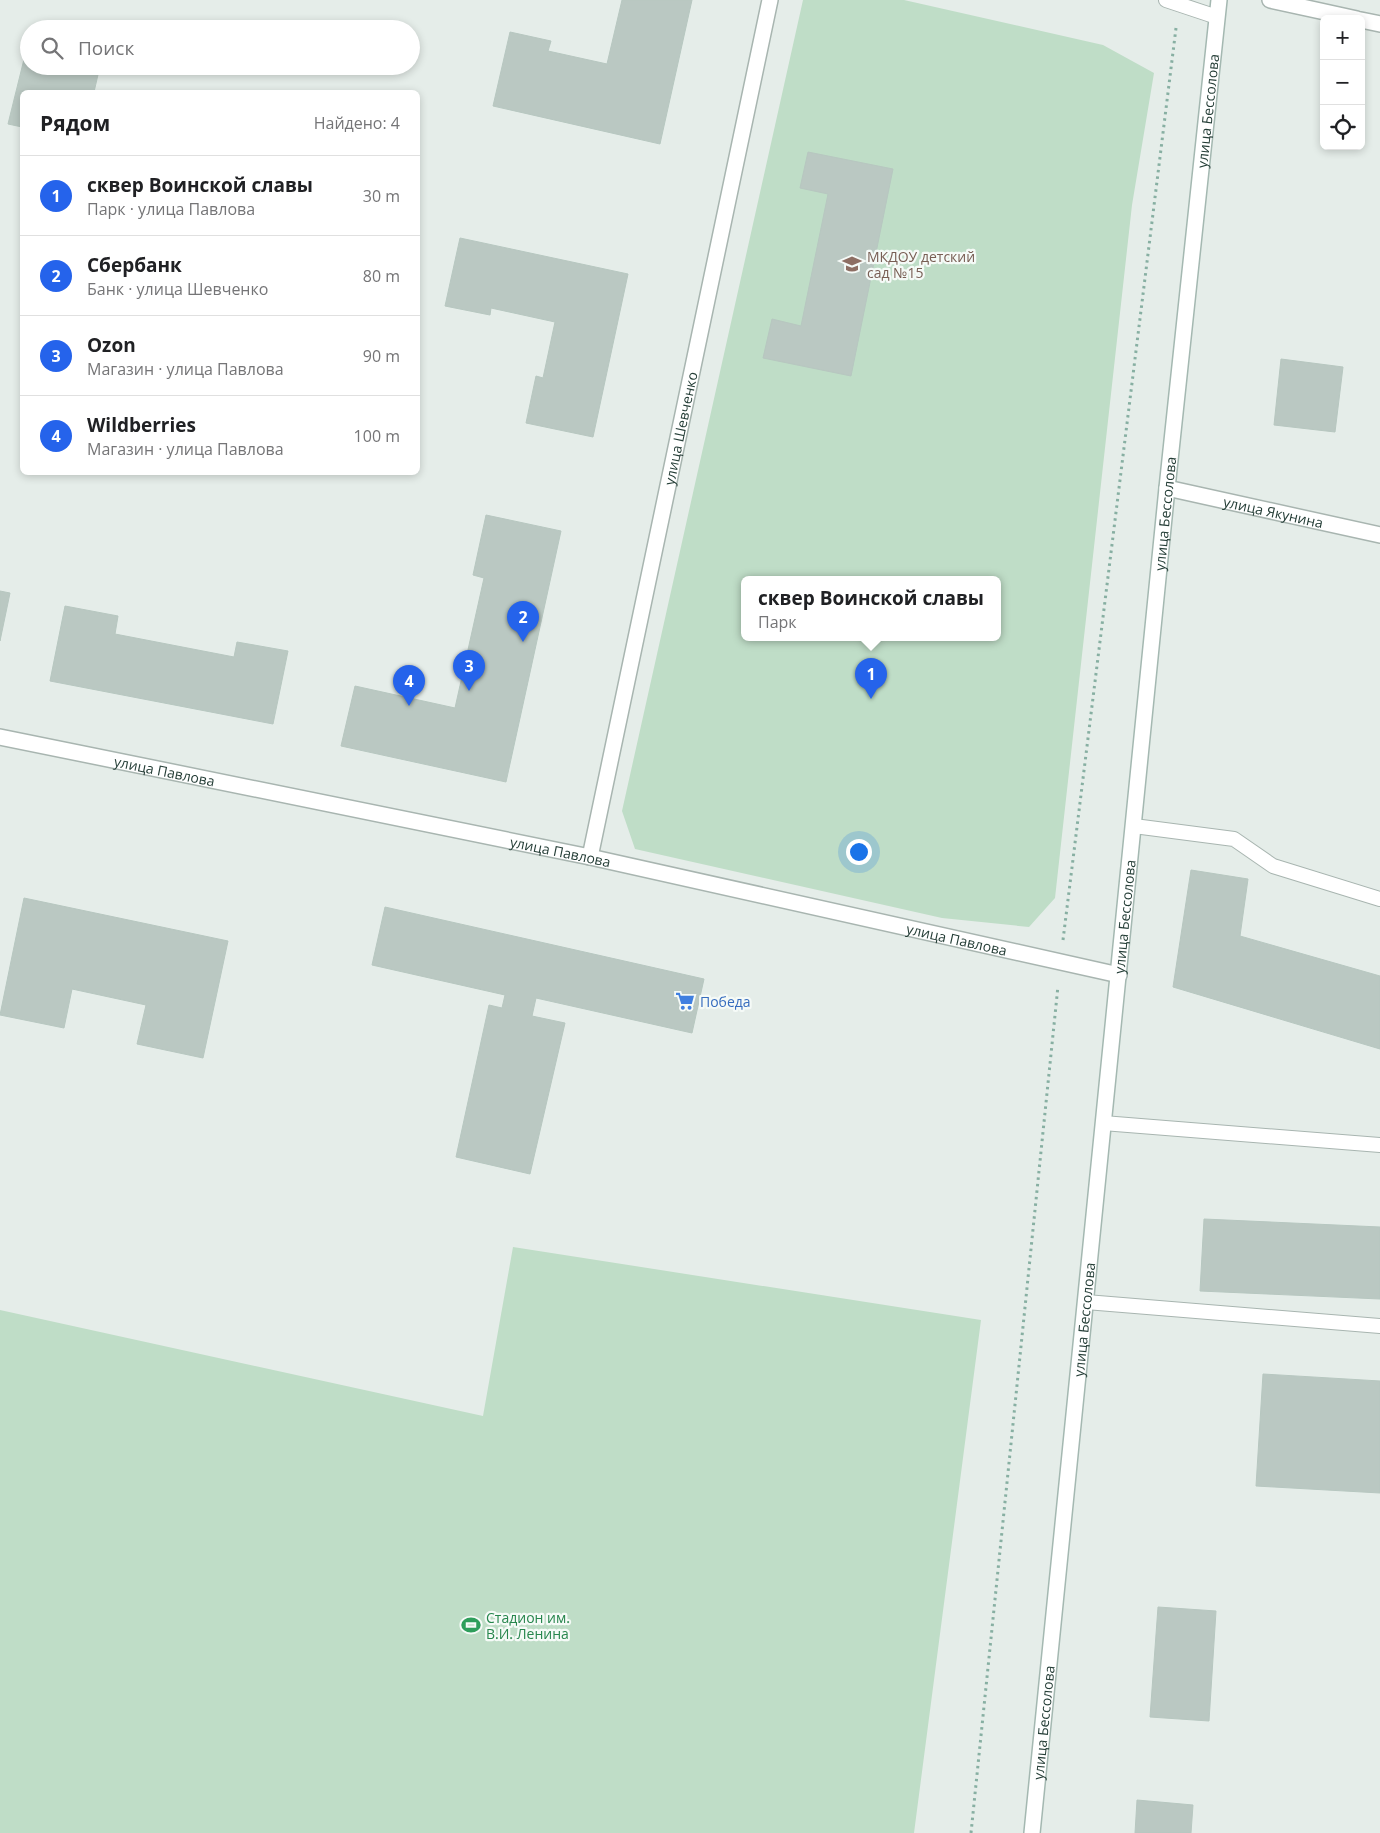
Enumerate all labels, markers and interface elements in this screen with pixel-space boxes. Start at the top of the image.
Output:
map controls [1320,15,1365,150]
button: + [1320,15,1365,60]
search box [20,20,420,75]
icon: search [38,34,66,62]
text: Поиск [78,35,134,61]
street label: улица Бессолова [1192,53,1223,169]
button: − [1320,60,1365,105]
button: locate [1320,105,1365,150]
text: Рядом [40,109,110,137]
text: Найдено: 4 [314,112,400,134]
text: сквер Воинской славы [87,172,313,198]
text: 1 [51,185,61,207]
text: 30 m [363,185,400,207]
text: Парк · улица Павлова [87,198,255,220]
place label: МКДОУ детский сад №15 [867,247,975,282]
text: Сбербанк [87,252,182,278]
school or university icon: МКДОУ детский сад №15 [841,253,863,275]
text: 2 [51,265,61,287]
text: 80 m [363,265,400,287]
text: Банк · улица Шевченко [87,278,268,300]
text: Ozon [87,332,136,358]
text: 3 [51,345,61,367]
text: 90 m [363,345,400,367]
text: Магазин · улица Павлова [87,358,284,380]
street label: улица Шевченко [659,370,701,487]
text: Wildberries [87,412,196,438]
text: 4 [51,425,61,447]
text: 100 m [354,425,400,447]
text: Магазин · улица Павлова [87,438,284,460]
street label: улица Бессолова [1149,456,1180,572]
street label: улица Якунина [1222,491,1325,532]
popup [741,576,1001,641]
text: сквер Воинской славы [758,585,984,611]
pin: 2 [507,601,539,642]
text: Парк [758,611,797,633]
pin: 3 [453,650,485,691]
pin: 1 [855,658,887,699]
pin: 4 [393,665,425,706]
street label: улица Павлова [113,751,217,790]
street label: улица Павлова [508,831,613,871]
your location [846,839,872,865]
street label: улица Бессолова [1109,859,1139,975]
street label: улица Павлова [905,918,1009,959]
supermarket icon: Победа [674,990,696,1012]
place label: Победа [700,992,751,1011]
street label: улица Бессолова [1068,1262,1099,1378]
place label: Стадион им. В.И. Ленина [486,1608,570,1643]
sports icon: Стадион им. В.И. Ленина [460,1614,482,1636]
street label: улица Бессолова [1028,1665,1058,1781]

